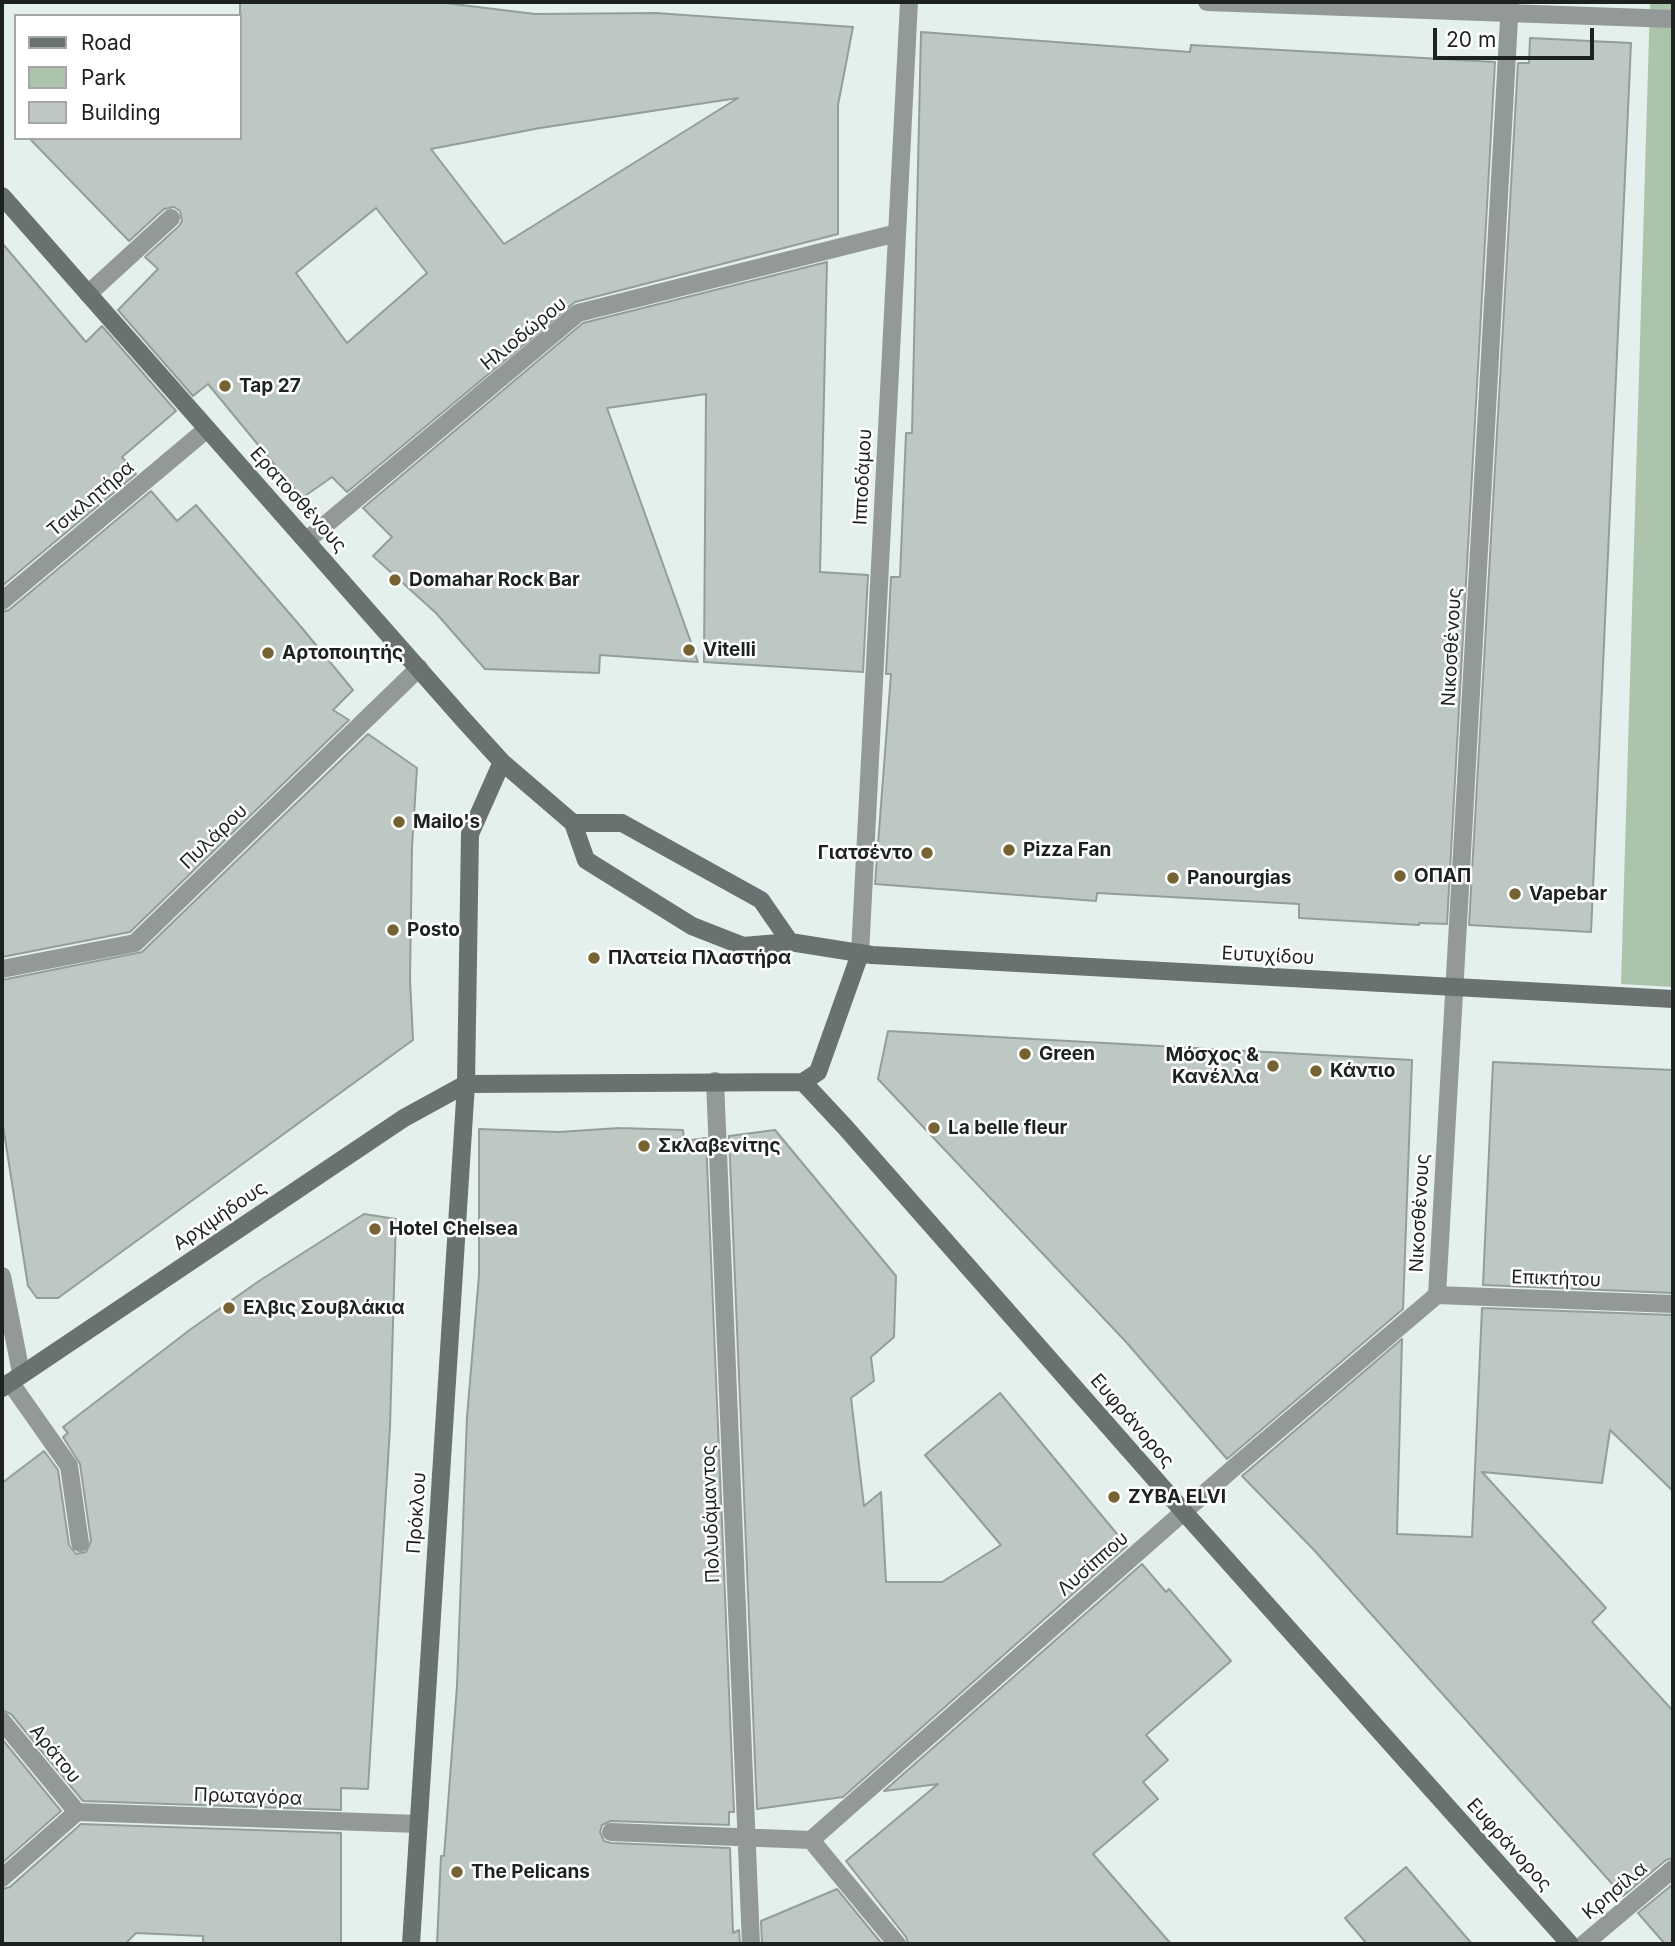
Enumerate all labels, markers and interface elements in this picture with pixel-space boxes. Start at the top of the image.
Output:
legend [14,14,242,140]
scale bar [1437,14,1598,58]
text: 20 m [1446,27,1496,52]
text: Road [81,30,132,55]
text: Park [81,65,126,90]
text: Building [81,100,161,125]
street label: Ηλιοδώρου [477,293,571,375]
place label: Tap 27 [239,375,301,397]
marker: Tap 27 [217,378,233,394]
street label: Ιπποδάμου [849,428,877,526]
street label: Ερατοσθένους [245,443,351,557]
street label: Τσικλητήρα [43,456,139,542]
place label: Domahar Rock Bar [409,569,580,591]
marker: Domahar Rock Bar [387,572,403,588]
street label: Νικοσθένους [1438,587,1466,707]
place label: Vitelli [703,639,756,661]
place label: Αρτοποιητής [282,642,403,664]
marker: Vitelli [681,642,697,658]
marker: Αρτοποιητής [260,645,276,661]
street label: Πυλάρου [176,800,252,874]
place label: Mailo's [413,811,480,833]
marker: Mailo's [391,814,407,830]
place label: Pizza Fan [1023,839,1111,861]
place label: Γιατσέντο [818,842,913,864]
marker: Pizza Fan [1001,842,1017,858]
marker: Γιατσέντο [919,845,935,861]
place label: ΟΠΑΠ [1414,865,1471,887]
place label: Panourgias [1187,867,1292,889]
marker: ΟΠΑΠ [1392,868,1408,884]
marker: Panourgias [1165,870,1181,886]
place label: Vapebar [1529,883,1607,905]
marker: Vapebar [1507,886,1523,902]
place label: Posto [407,919,460,941]
marker: Posto [385,922,401,938]
street label: Ευτυχίδου [1221,942,1315,970]
place label: Πλατεία Πλαστήρα [608,947,791,969]
marker: Πλατεία Πλαστήρα [586,950,602,966]
place label: Green [1039,1043,1095,1065]
place label: Μόσχος & Κανέλλα [1165,1044,1259,1088]
marker: Green [1017,1046,1033,1062]
marker: Μόσχος & Κανέλλα [1265,1058,1281,1074]
place label: Κάντιο [1330,1060,1395,1082]
marker: Κάντιο [1308,1063,1324,1079]
place label: La belle fleur [948,1117,1067,1139]
marker: La belle fleur [926,1120,942,1136]
place label: Σκλαβενίτης [658,1135,781,1157]
marker: Σκλαβενίτης [636,1138,652,1154]
street label: Νικοσθένους [1406,1153,1434,1273]
street label: Αρχιμήδους [169,1177,271,1255]
place label: Hotel Chelsea [389,1218,518,1240]
marker: Hotel Chelsea [367,1221,383,1237]
street label: Επικτήτου [1511,1266,1601,1292]
place label: Ελβις Σουβλάκια [243,1297,405,1319]
marker: Ελβις Σουβλάκια [221,1300,237,1316]
street label: Ευφράνορος [1085,1370,1179,1472]
street label: Πολυδάμαντος [697,1444,725,1584]
street label: Πρόκλου [403,1471,431,1555]
place label: ΖΥΒΑ ELVI [1128,1486,1226,1508]
marker: ΖΥΒΑ ELVI [1106,1489,1122,1505]
street label: Λυσίππου [1053,1527,1133,1601]
street label: Αράτου [25,1720,85,1788]
street label: Πρωταγόρα [193,1784,303,1810]
street label: Ευφράνορος [1462,1794,1556,1896]
street label: Κρησίλα [1578,1857,1652,1925]
place label: The Pelicans [471,1861,590,1883]
marker: The Pelicans [449,1864,465,1880]

